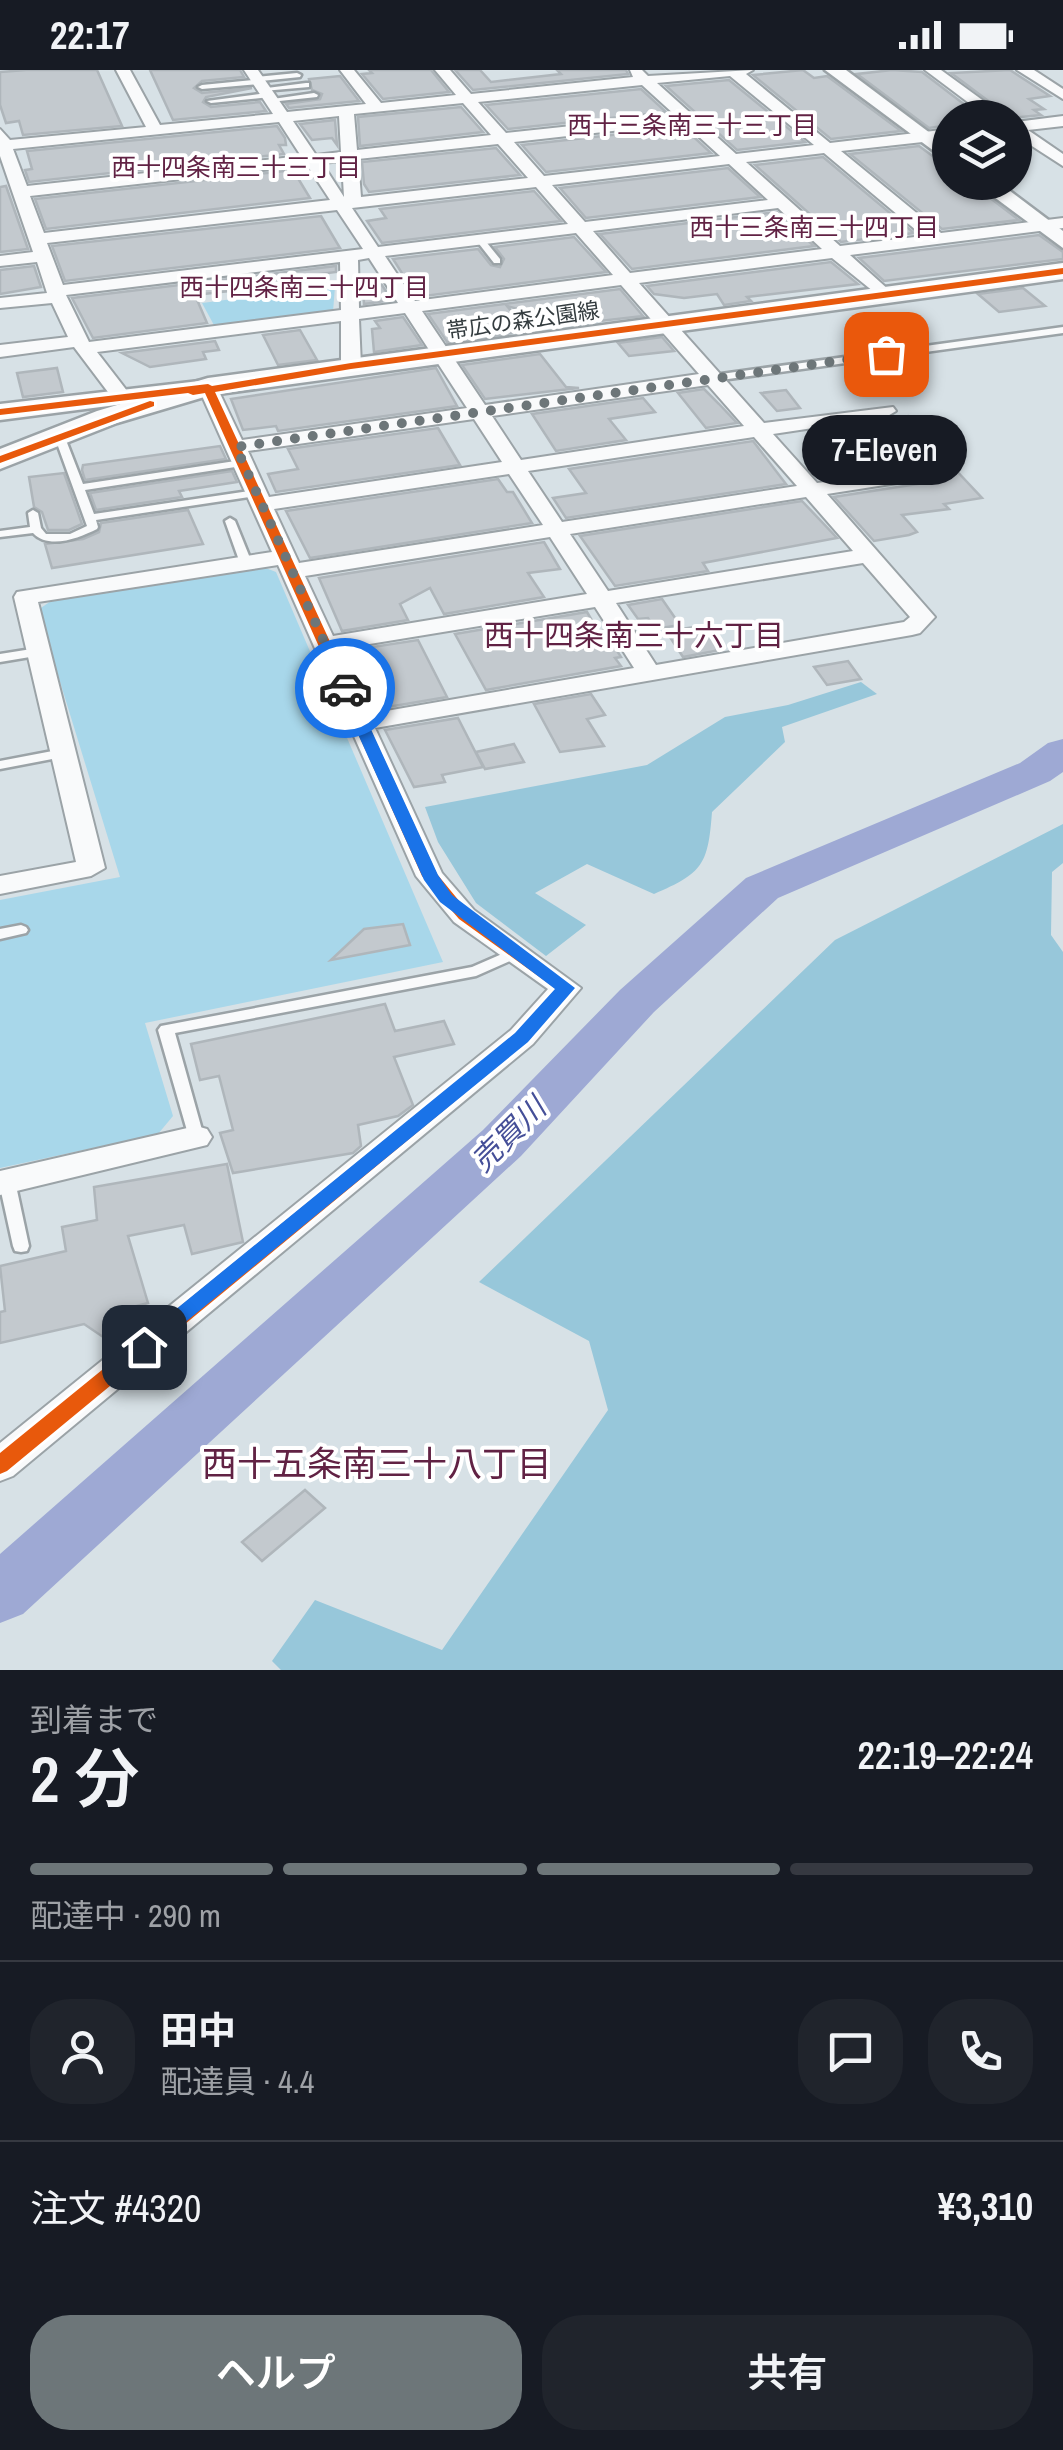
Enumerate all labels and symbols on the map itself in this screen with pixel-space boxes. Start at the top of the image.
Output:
district label: 西十三条南三十三丁目 [567,108,817,142]
district label: 西十四条南三十三丁目 [111,150,361,184]
district label: 西十三条南三十四丁目 [689,210,939,244]
district label: 西十四条南三十四丁目 [179,270,429,304]
street label: 帯広の森公園線 [445,294,601,346]
pin [844,312,929,397]
callout: 7-Eleven [804,414,968,484]
district label: 西十四条南三十六丁目 [484,615,784,655]
courier [295,638,395,738]
water label: 売買川 [462,1086,556,1180]
pin [102,1305,187,1390]
district label: 西十五条南三十八丁目 [202,1440,552,1487]

